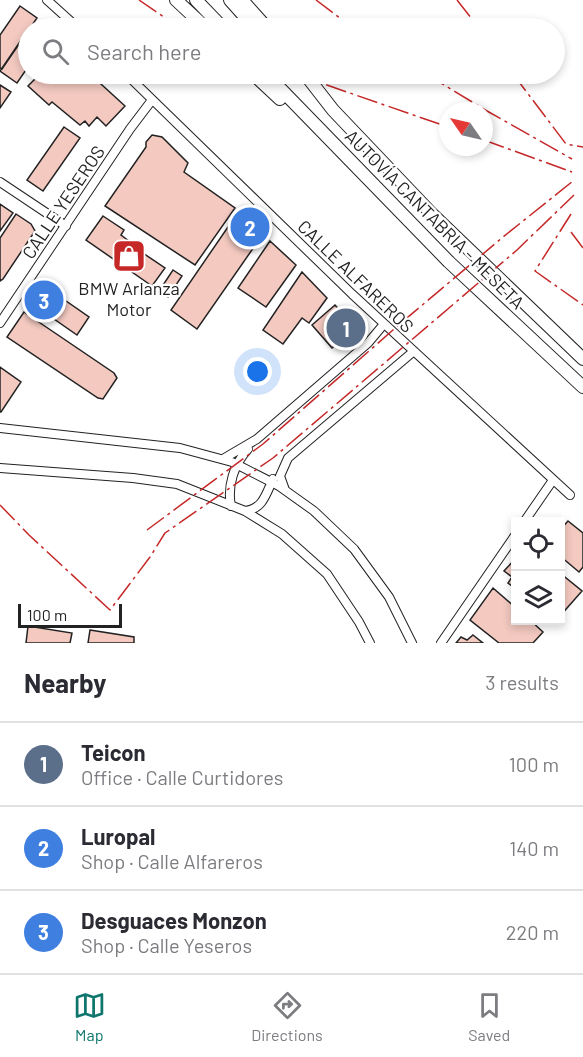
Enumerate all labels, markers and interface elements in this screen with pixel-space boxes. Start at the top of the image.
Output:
search box [18,18,565,84]
icon: search [39,35,72,68]
text: Search here [87,38,201,64]
north arrow [439,102,493,156]
street label: AUTOVÍA CANTABRIA - MESETA [341,125,529,313]
street label: CALLE YESEROS [17,141,109,263]
pin: 2 [230,204,270,250]
street label: CALLE ALFAREROS [293,215,419,337]
shop icon: BMW Arlanza Motor [111,238,147,274]
place label: BMW Arlanza Motor [78,277,180,320]
pin: 3 [24,278,63,322]
pin: 1 [326,306,366,350]
your location [243,357,272,386]
map controls [511,517,565,625]
button: locate [511,517,565,571]
button: layers [511,571,565,625]
scale bar [18,601,122,628]
text: 100 m [27,605,67,624]
text: Nearby [24,667,106,698]
text: 3 results [485,670,559,694]
text: Teicon [81,739,146,765]
text: 1 [40,752,47,776]
text: 100 m [509,752,559,776]
text: Office · Calle Curtidores [81,765,283,789]
text: Luropal [81,823,155,849]
text: 2 [38,836,49,860]
text: 140 m [509,836,559,860]
text: Shop · Calle Alfareros [81,849,263,873]
text: Desguaces Monzon [81,907,267,933]
text: 3 [38,920,49,944]
text: 220 m [506,920,559,944]
text: Shop · Calle Yeseros [81,933,252,957]
tab: Map [73,989,106,1044]
tab: Directions [251,989,323,1044]
tab: Saved [468,989,510,1044]

